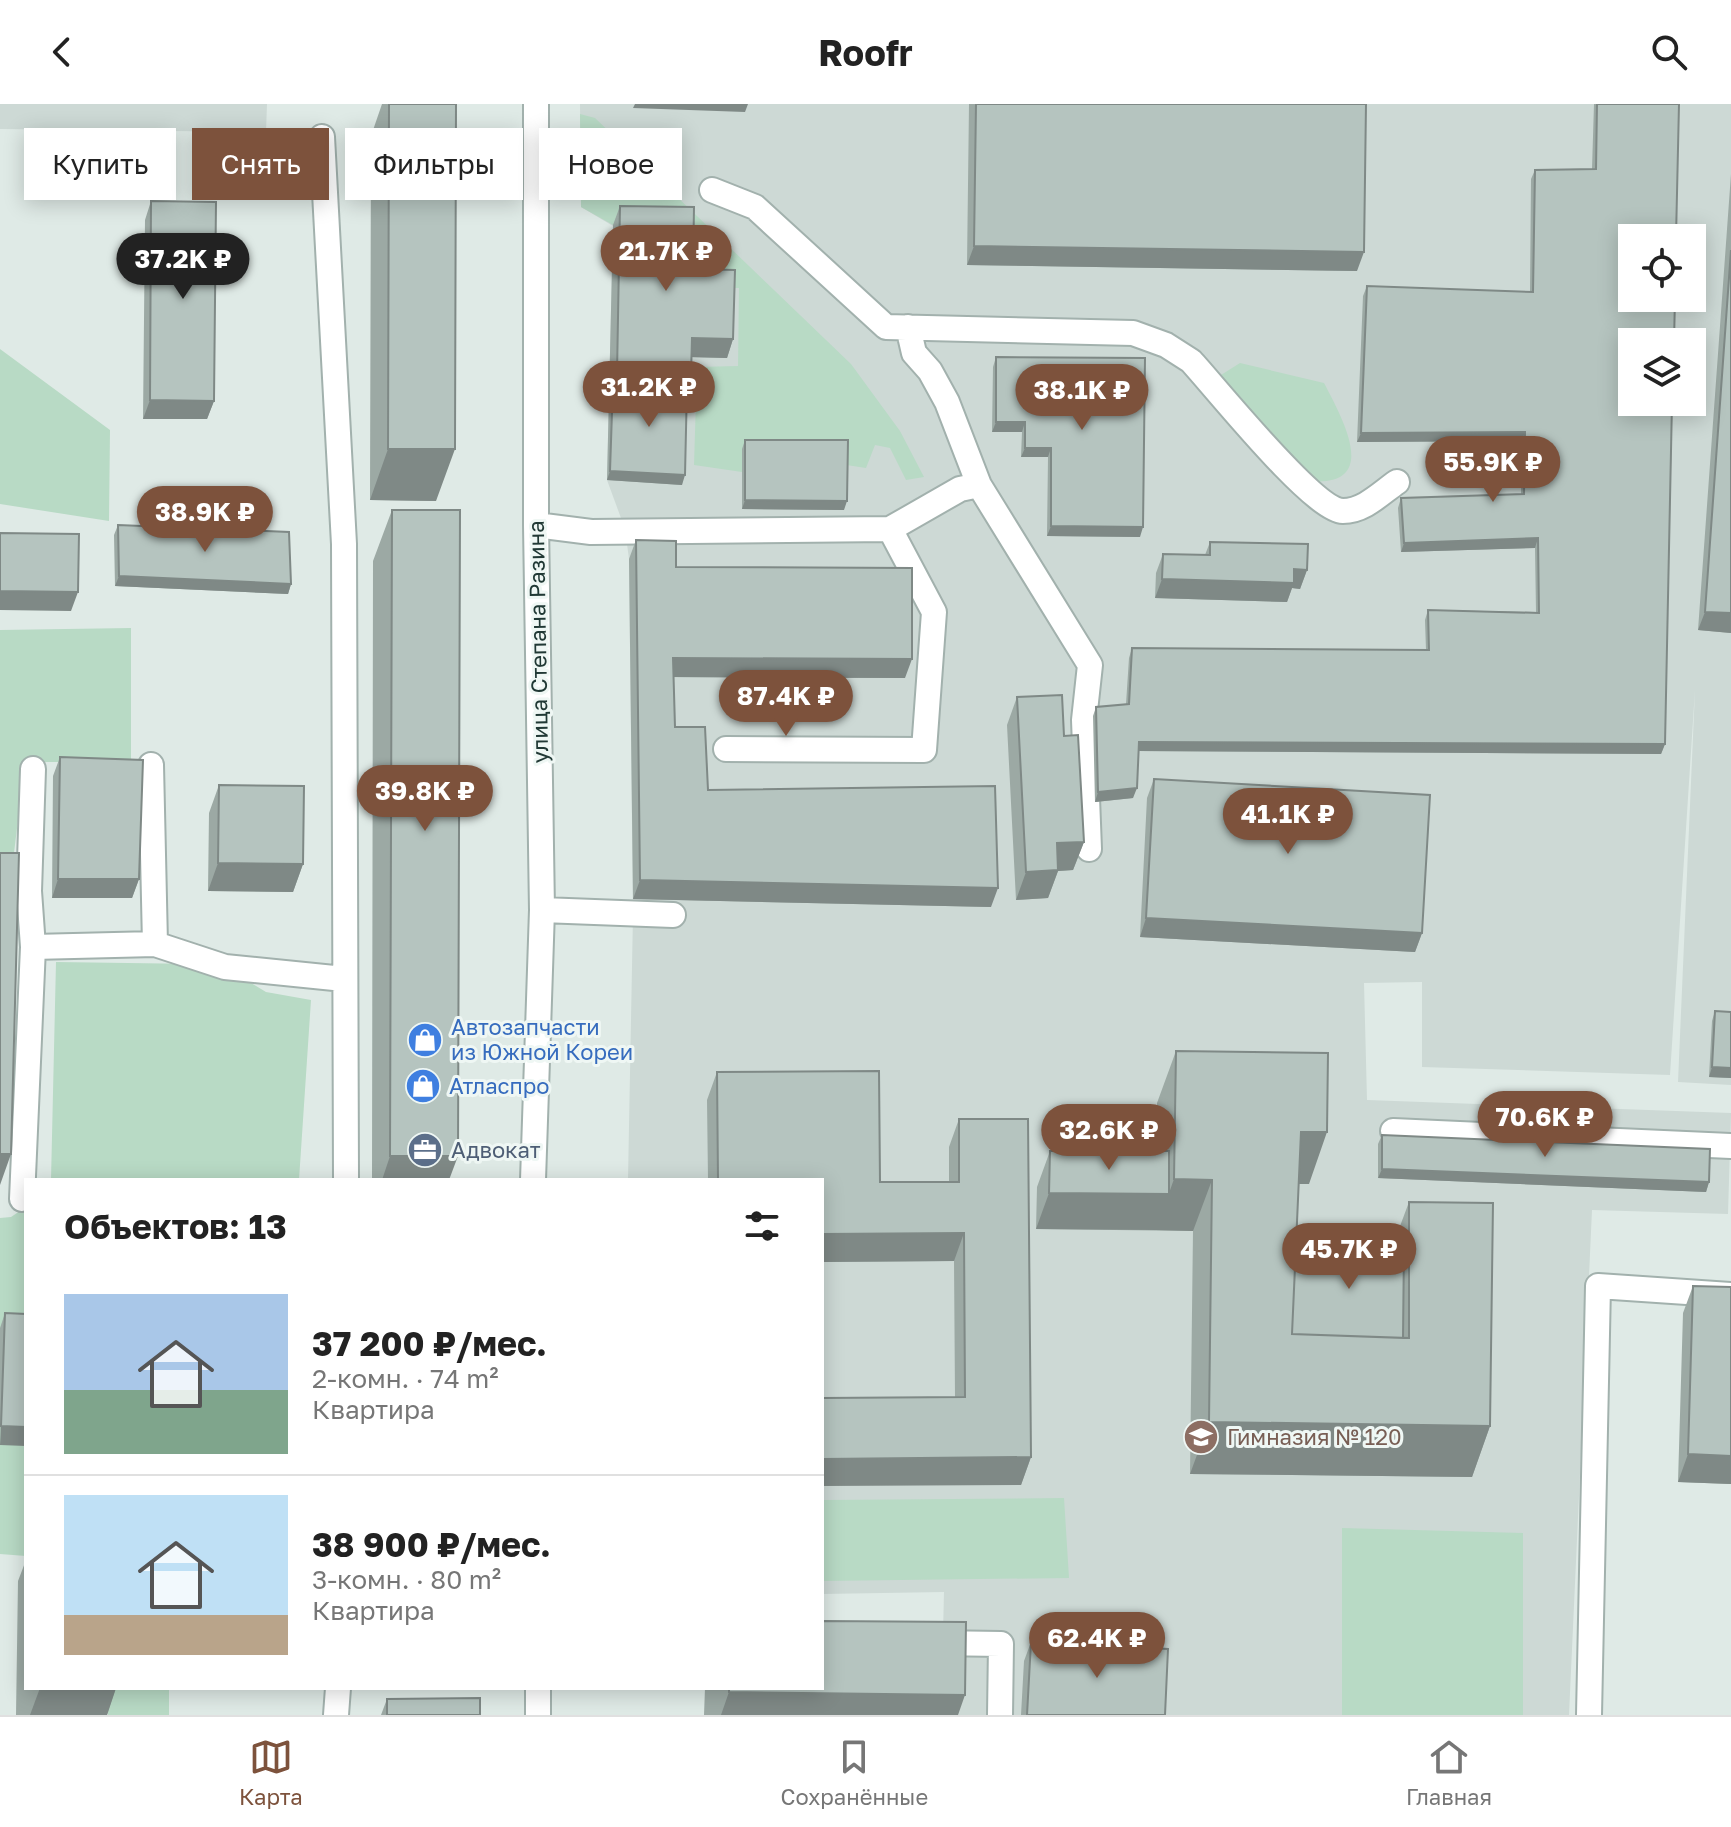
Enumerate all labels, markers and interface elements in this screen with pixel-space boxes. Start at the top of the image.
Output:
icon: back [40,30,84,74]
icon: search [1647,30,1691,74]
text: Roofr [818,31,913,74]
chip: Купить [24,128,176,200]
chip: Снять [192,128,329,200]
chip: Фильтры [345,128,523,200]
chip: Новое [539,128,682,200]
map controls [1618,224,1706,416]
button: locate [1618,224,1706,312]
pin: 21.7K ₽ [592,225,740,293]
pin: 37.2K ₽ [109,233,257,301]
text: 21.7K ₽ [619,235,713,266]
text: 37.2K ₽ [134,243,232,274]
button: layers [1618,328,1706,416]
pin: 31.2K ₽ [575,361,723,429]
pin: 38.1K ₽ [1008,364,1156,432]
text: 31.2K ₽ [601,371,697,402]
text: 38.1K ₽ [1033,374,1131,405]
pin: 55.9K ₽ [1419,436,1567,504]
text: 55.9K ₽ [1443,446,1543,477]
pin: 38.9K ₽ [131,486,279,554]
text: 38.9K ₽ [155,496,255,527]
street label: улица Степана Разина [522,520,553,764]
pin: 87.4K ₽ [712,670,860,738]
text: 87.4K ₽ [737,680,835,711]
pin: 39.8K ₽ [351,765,499,833]
text: 39.8K ₽ [375,775,475,806]
pin: 41.1K ₽ [1214,788,1362,856]
text: 41.1K ₽ [1241,798,1335,829]
place label: Автозапчасти из Южной Кореи [451,1013,633,1065]
shop icon: Автозапчасти из Южной Кореи [406,1021,444,1059]
shop icon: Атласпро [404,1067,442,1105]
place label: Атласпро [449,1072,550,1099]
pin: 70.6K ₽ [1471,1091,1619,1159]
text: 70.6K ₽ [1496,1101,1594,1132]
pin: 32.6K ₽ [1035,1104,1183,1172]
text: 32.6K ₽ [1059,1114,1159,1145]
office icon: Адвокат [406,1131,444,1169]
place label: Адвокат [451,1136,541,1163]
icon: filters [740,1204,784,1248]
text: Объектов: 13 [64,1206,287,1246]
pin: 45.7K ₽ [1275,1223,1423,1291]
text: 45.7K ₽ [1300,1233,1398,1264]
text: 37 200 ₽/мес. [312,1323,547,1363]
icon: home [128,1326,224,1422]
text: 2-комн. · 74 m² [312,1363,499,1394]
text: Квартира [312,1394,435,1425]
school or university icon: Гимназия № 120 [1182,1418,1220,1456]
place label: Гимназия № 120 [1227,1423,1402,1450]
text: 38 900 ₽/мес. [312,1524,551,1564]
icon: home [128,1527,224,1623]
text: 3-комн. · 80 m² [312,1564,501,1595]
text: Квартира [312,1595,435,1626]
pin: 62.4K ₽ [1023,1612,1171,1680]
text: 62.4K ₽ [1047,1622,1147,1653]
tab: Карта [239,1735,303,1810]
tab: Сохранённые [781,1735,928,1810]
tab: Главная [1406,1735,1492,1810]

